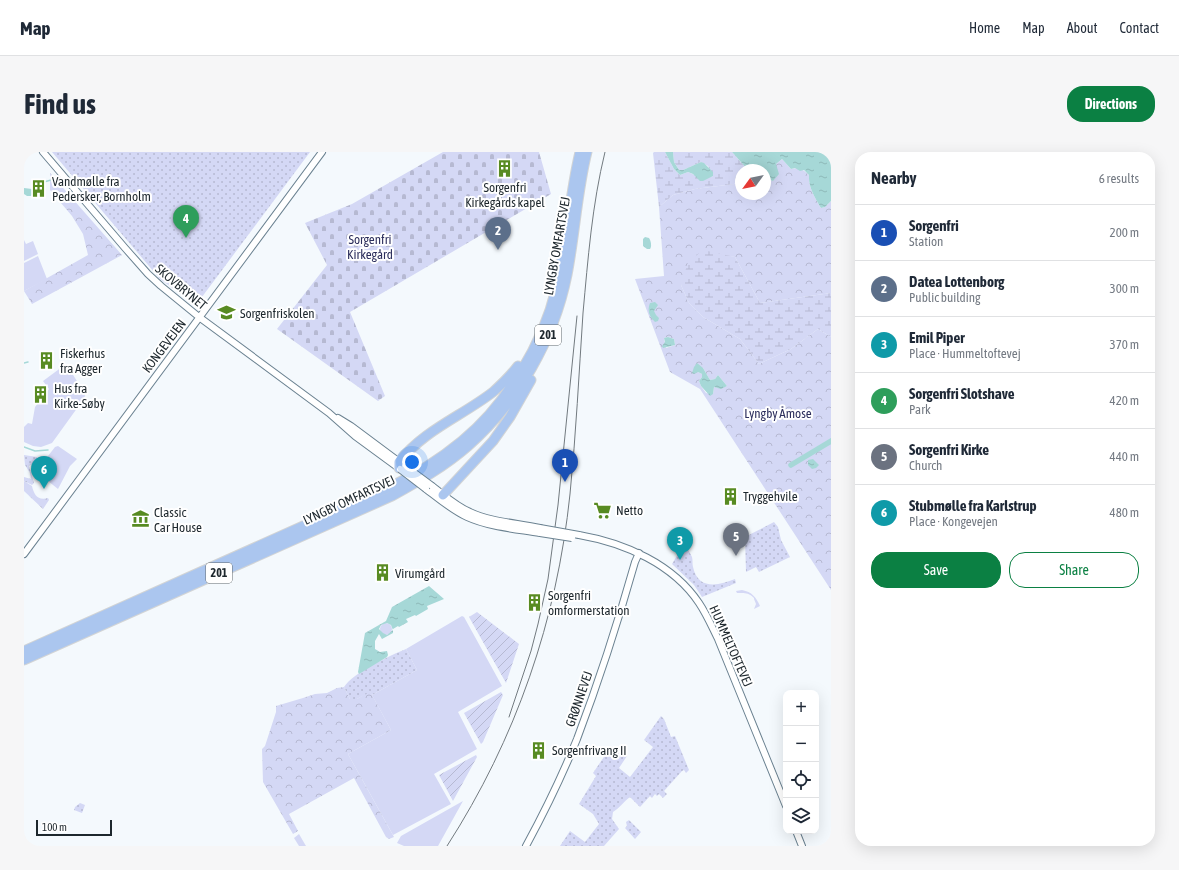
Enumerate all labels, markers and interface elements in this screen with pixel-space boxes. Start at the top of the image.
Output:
text: Map [20,17,51,39]
text: Home [969,20,1000,36]
text: Map [1022,20,1045,36]
text: About [1067,20,1098,36]
text: Contact [1120,20,1159,36]
button: Directions [1067,86,1155,122]
text: Find us [24,88,96,120]
building icon: Sorgenfri Kirkegårds kapel [495,158,515,178]
north arrow [735,164,771,200]
text: Nearby [871,168,917,188]
text: 6 results [1099,171,1139,186]
place label: Vandmølle fra Pedersker, Bornholm [52,174,151,204]
building icon: Vandmølle fra Pedersker, Bornholm [29,178,49,198]
place label: Sorgenfri Kirkegårds kapel [465,180,545,210]
street label: LYNGBY OMFARTSVEJ [541,196,573,296]
pin: 4 [173,205,199,238]
pin: 2 [485,217,511,250]
text: Sorgenfri [909,217,959,234]
text: 1 [881,225,887,240]
text: 200 m [1110,225,1139,240]
park label: Sorgenfri Kirkegård [347,232,393,262]
text: Station [909,234,943,249]
street label: SKOVBRYNET [152,261,210,313]
text: Datea Lottenborg [909,273,1004,290]
text: 2 [881,281,887,296]
text: 300 m [1110,281,1139,296]
text: Public building [909,290,981,305]
school or university icon: Sorgenfriskolen [217,303,237,323]
place label: Sorgenfriskolen [240,306,315,321]
street label: KONGEVEJEN [139,316,189,376]
road number: 201 [535,325,561,345]
text: Emil Piper [909,329,965,346]
text: 3 [881,337,887,352]
text: 370 m [1110,337,1139,352]
place label: Fiskerhus fra Agger [60,346,106,376]
text: Place · Hummeltoftevej [909,346,1021,361]
building icon: Fiskerhus fra Agger [37,350,57,370]
place label: Hus fra Kirke-Søby [54,381,105,411]
building icon: Hus fra Kirke-Søby [31,385,51,405]
text: Sorgenfri Slotshave [909,385,1015,402]
text: 4 [881,393,887,408]
text: 420 m [1110,393,1139,408]
text: Park [909,402,931,417]
park label: Lyngby Åmose [744,406,812,421]
text: Sorgenfri Kirke [909,441,989,458]
pin: 1 [552,449,578,482]
text: 5 [881,449,887,464]
text: 440 m [1110,449,1139,464]
your location [402,452,422,472]
pin: 6 [31,456,57,489]
text: Church [909,458,942,473]
street label: LYNGBY OMFARTSVEJ [301,472,397,528]
building icon: Tryggehvile [720,486,740,506]
place label: Tryggehvile [743,489,798,504]
text: Stubmølle fra Karlstrup [909,497,1037,514]
supermarket icon: Netto [593,500,613,520]
place label: Netto [616,503,643,518]
place label: Classic Car House [154,505,202,535]
text: 6 [881,505,887,520]
text: 480 m [1110,505,1139,520]
museum icon: Classic Car House [131,509,151,529]
text: Place · Kongevejen [909,514,998,529]
pin: 5 [723,523,749,556]
pin: 3 [667,527,693,560]
button: Save [871,552,1001,588]
button: Share [1009,552,1139,588]
road number: 201 [206,563,232,583]
building icon: Virumgård [372,563,392,583]
place label: Virumgård [395,566,445,581]
place label: Sorgenfri omformerstation [548,588,630,618]
building icon: Sorgenfri omformerstation [525,592,545,612]
street label: HUMMELTOFTEVEJ [706,603,756,689]
street label: GRØNNEVEJ [562,669,596,729]
map controls [783,690,819,834]
button: + [783,690,819,726]
button: − [783,726,819,762]
building icon: Sorgenfrivang II [529,740,549,760]
place label: Sorgenfrivang II [552,743,627,758]
button: locate [783,762,819,798]
button: layers [783,798,819,834]
scale bar [36,818,112,837]
text: 100 m [42,821,67,833]

